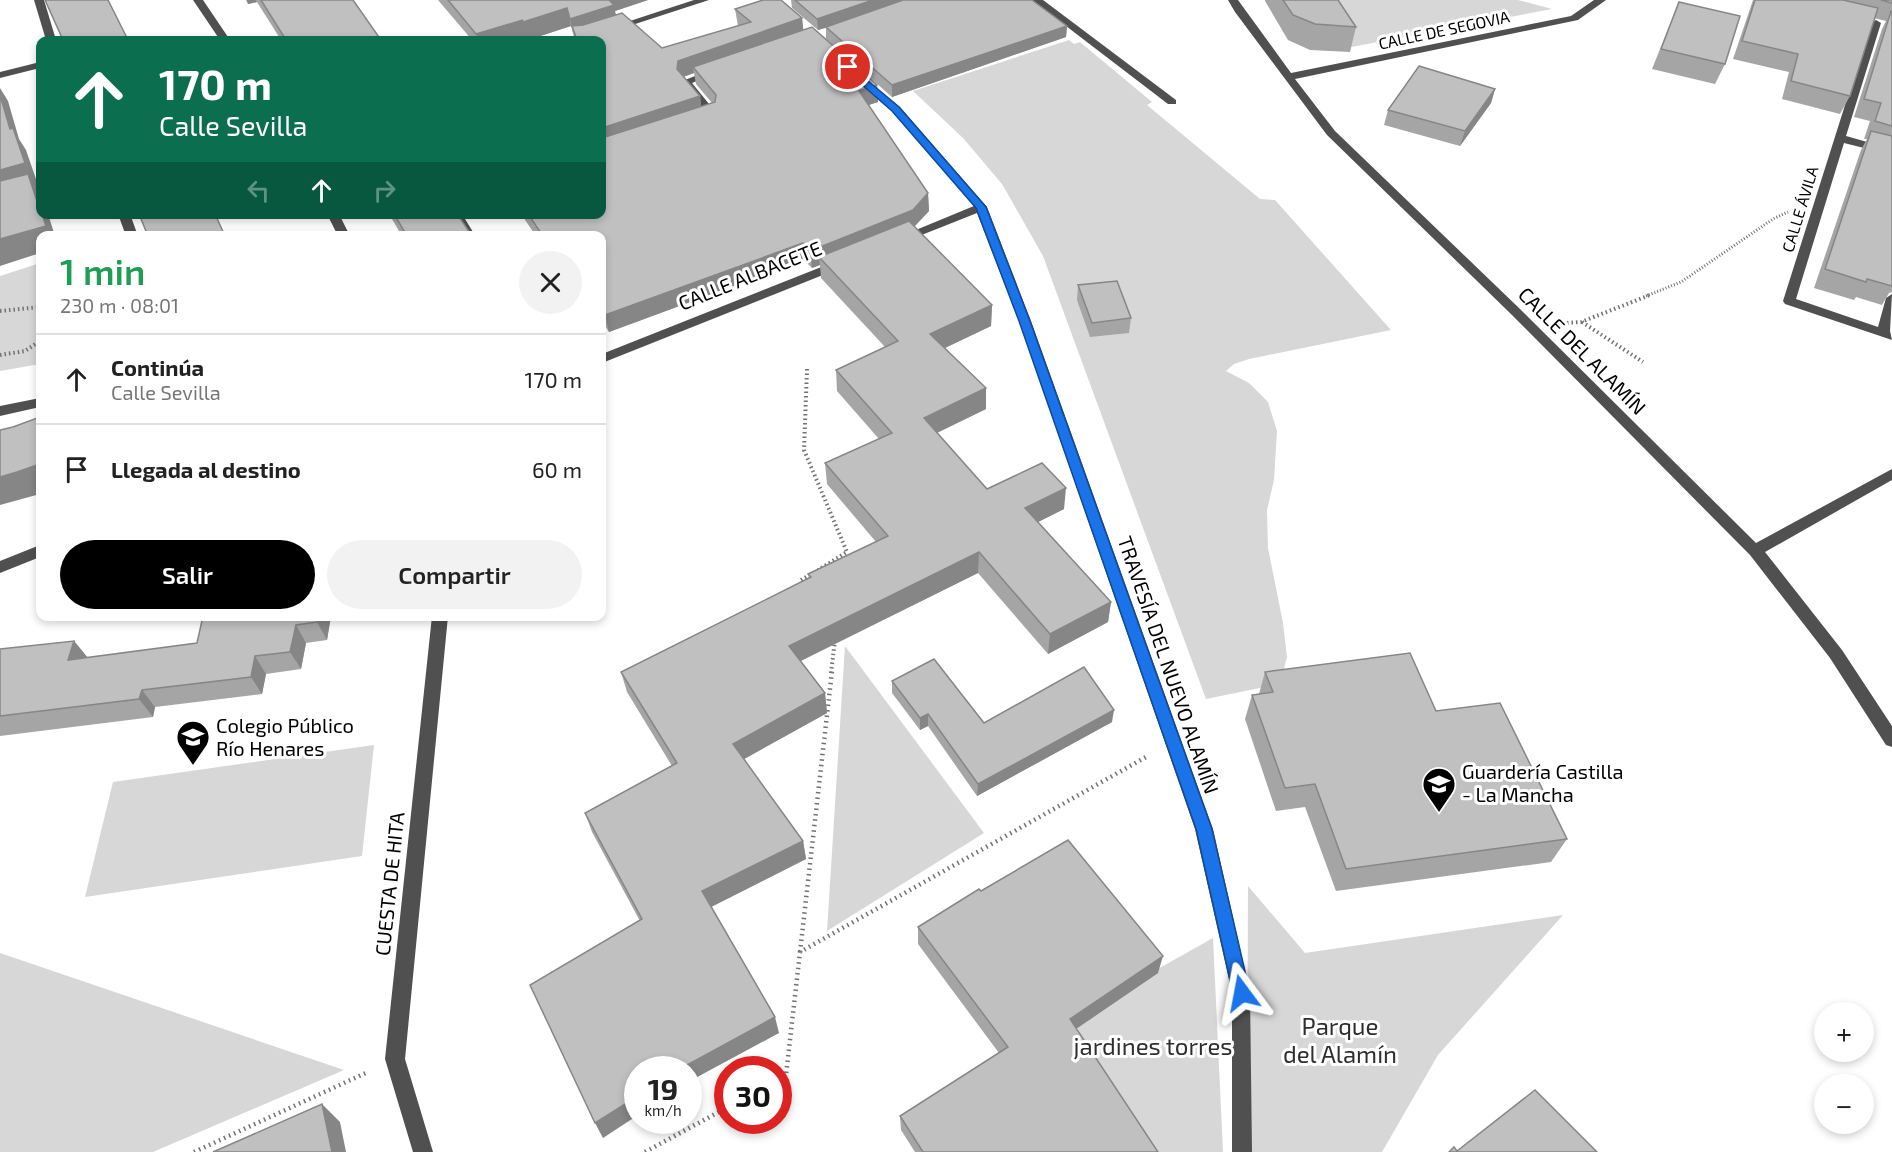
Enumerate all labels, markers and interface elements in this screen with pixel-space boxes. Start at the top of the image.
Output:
street label: CALLE DE SEGOVIA [1377,6,1511,53]
pin [822,41,873,92]
icon: arrive [831,50,864,83]
text: 170 m [159,58,272,108]
icon: ahead [60,60,138,138]
text: Calle Sevilla [159,109,307,141]
street label: CALLE ÁVILA [1777,163,1822,254]
icon: left [242,174,275,207]
icon: ahead [305,174,338,207]
icon: right [368,174,401,207]
street label: CALLE ALBACETE [674,235,825,315]
text: 1 min [60,249,145,292]
button: close [519,251,582,314]
street label: CALLE DEL ALAMÍN [1514,282,1651,419]
text: 230 m · 08:01 [60,293,179,317]
text: Continúa [111,354,204,380]
icon: ahead [60,363,93,396]
text: 170 m [525,366,582,392]
text: Calle Sevilla [111,380,221,404]
icon: arrive [60,453,93,486]
text: Llegada al destino [111,456,301,482]
text: 60 m [532,456,582,482]
street label: TRAVESÍA DEL NUEVO ALAMÍN [1114,533,1224,797]
button: Salir [60,540,315,609]
button: Compartir [327,540,582,609]
place label: Colegio Público Río Henares [216,713,354,760]
school or university icon: Colegio Público Río Henares [175,719,211,766]
place label: Guardería Castilla - La Mancha [1462,759,1623,806]
school or university icon: Guardería Castilla - La Mancha [1421,766,1457,813]
street label: CUESTA DE HITA [370,810,409,957]
position arrow [1210,961,1274,1025]
map controls [1814,1002,1874,1134]
button: + [1814,1002,1874,1062]
park label: Parque del Alamín [1283,1011,1397,1068]
park label: jardines torres [1074,1031,1233,1060]
speed limit sign: 30 [714,1056,792,1134]
text: 19 [648,1070,678,1106]
button: − [1814,1074,1874,1134]
text: km/h [644,1101,682,1119]

